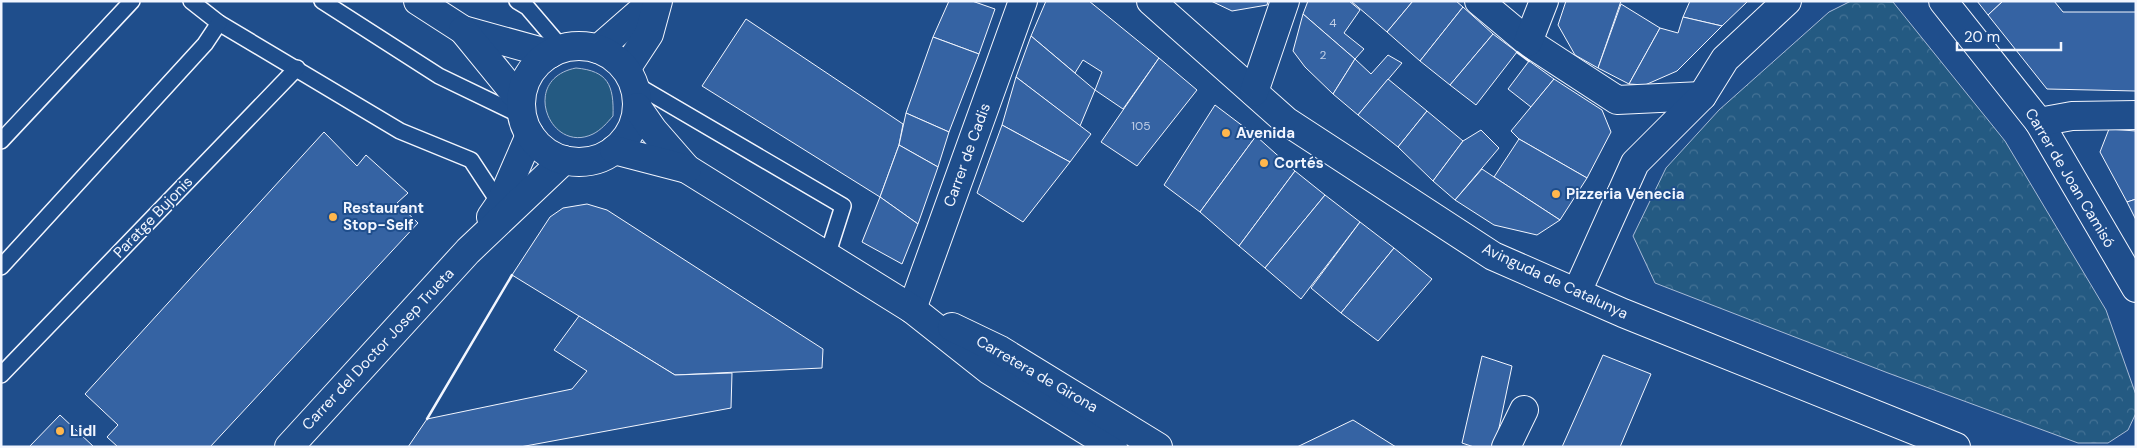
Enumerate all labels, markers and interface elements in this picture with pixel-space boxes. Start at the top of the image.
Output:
house number: 4 [1329,15,1337,31]
scale bar [1957,20,2061,52]
text: 20 m [1964,27,2000,47]
house number: 2 [1320,47,1327,63]
street label: Carrer de Cadis [939,100,995,210]
street label: Carrer de Joan Camisó [2020,105,2120,251]
house number: 105 [1131,118,1151,134]
place label: Avenida [1236,123,1295,143]
marker: Avenida [1220,127,1232,139]
place label: Cortés [1274,153,1324,173]
marker: Cortés [1258,157,1270,169]
street label: Paratge Bujonis [109,172,197,262]
place label: Pizzeria Venecia [1566,184,1685,204]
marker: Pizzeria Venecia [1550,188,1562,200]
place label: Restaurant Stop-Self [343,198,424,235]
marker: Restaurant Stop-Self [327,211,339,223]
street label: Avinguda de Catalunya [1479,238,1631,324]
street label: Carrer del Doctor Josep Trueta [298,264,458,434]
street label: Carretera de Girona [972,331,1102,417]
place label: Lidl [70,421,96,441]
marker: Lidl [54,425,66,437]

